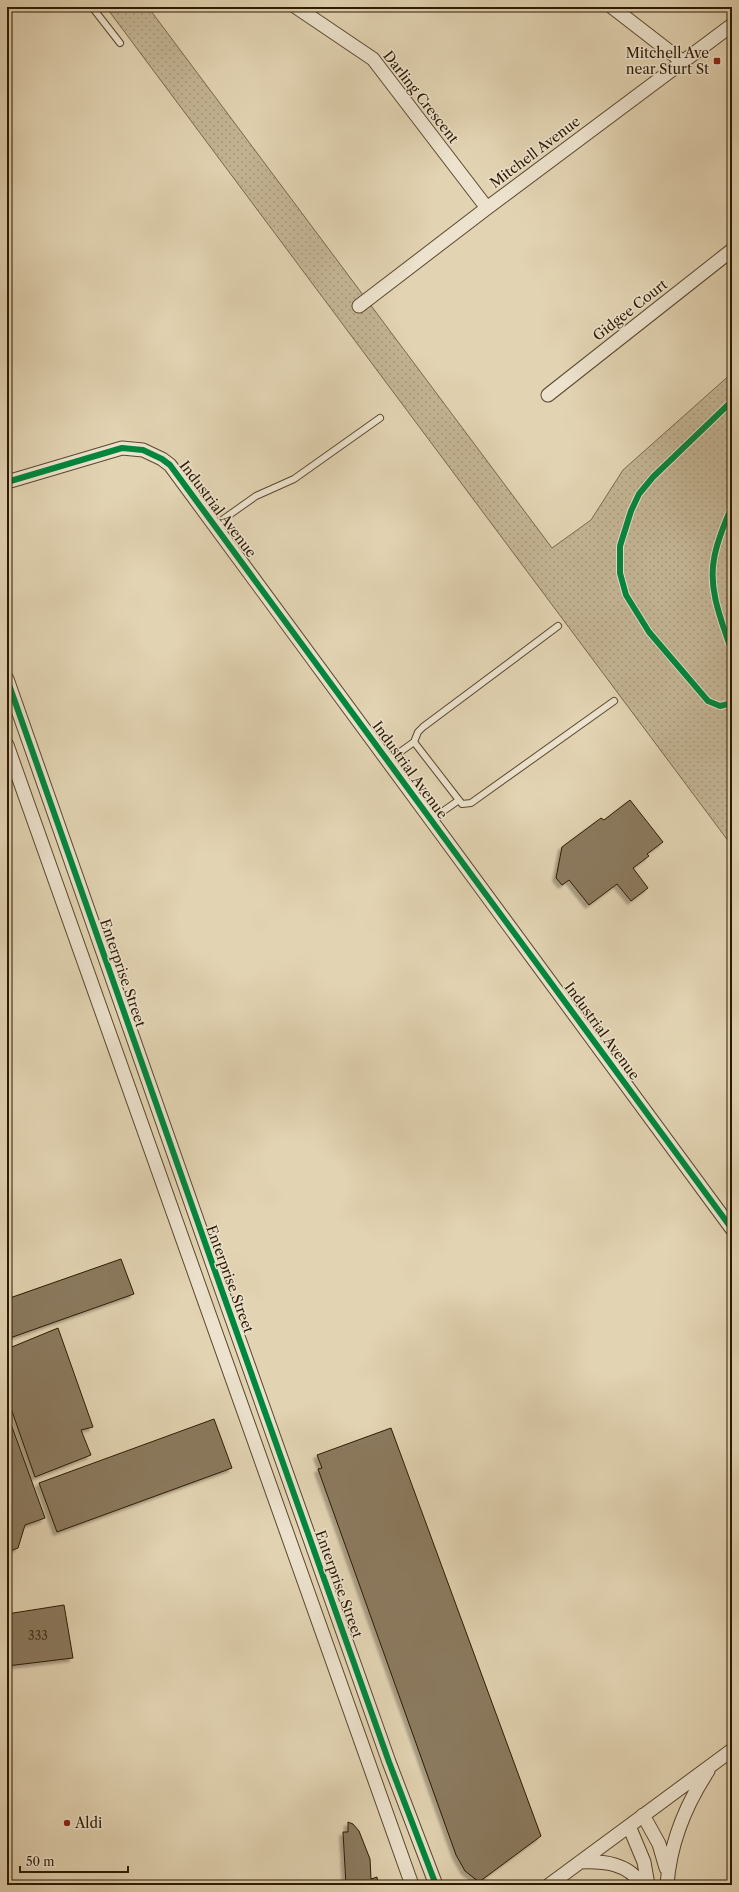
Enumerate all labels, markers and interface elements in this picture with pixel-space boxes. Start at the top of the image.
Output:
place label: Mitchell Ave near Sturt St [626,44,709,78]
street label: Darling Crescent [379,47,463,147]
marker: Mitchell Ave near Sturt St [712,56,722,66]
street label: Mitchell Avenue [486,112,584,192]
street label: Gidgee Court [589,275,671,345]
street label: Industrial Avenue [176,457,260,561]
street label: Industrial Avenue [368,717,452,823]
street label: Enterprise Street [96,917,150,1030]
street label: Industrial Avenue [560,978,644,1084]
street label: Enterprise Street [202,1223,258,1335]
street label: Enterprise Street [311,1528,367,1640]
house number: 333 [28,1628,48,1643]
place label: Aldi [74,1814,102,1832]
marker: Aldi [62,1818,72,1828]
scale bar [20,1848,128,1874]
text: 50 m [26,1854,55,1869]

